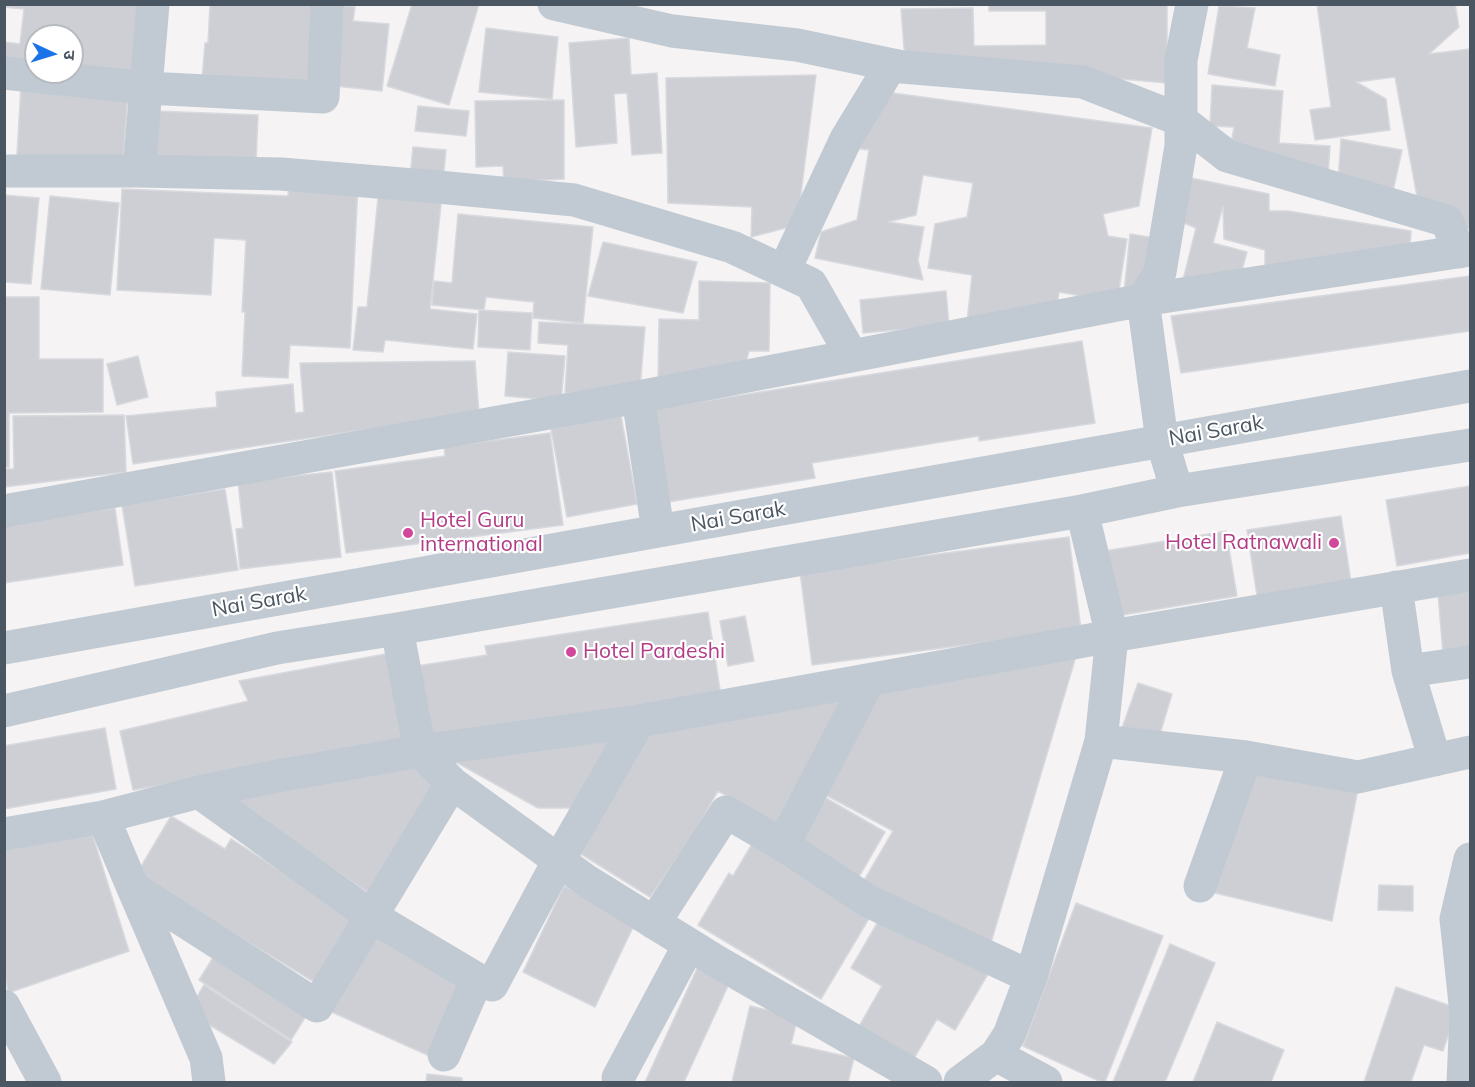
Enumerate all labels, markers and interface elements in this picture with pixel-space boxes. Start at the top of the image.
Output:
north arrow [24,24,84,84]
text: उ [60,50,80,60]
street label: Nai Sarak [1167,410,1265,452]
street label: Nai Sarak [689,496,787,538]
place label: Hotel Guru international [420,508,543,558]
marker: Hotel Guru international [401,526,415,540]
place label: Hotel Ratnawali [1165,530,1322,556]
marker: Hotel Ratnawali [1327,536,1341,550]
street label: Nai Sarak [210,581,308,623]
place label: Hotel Pardeshi [583,639,725,665]
marker: Hotel Pardeshi [564,645,578,659]

